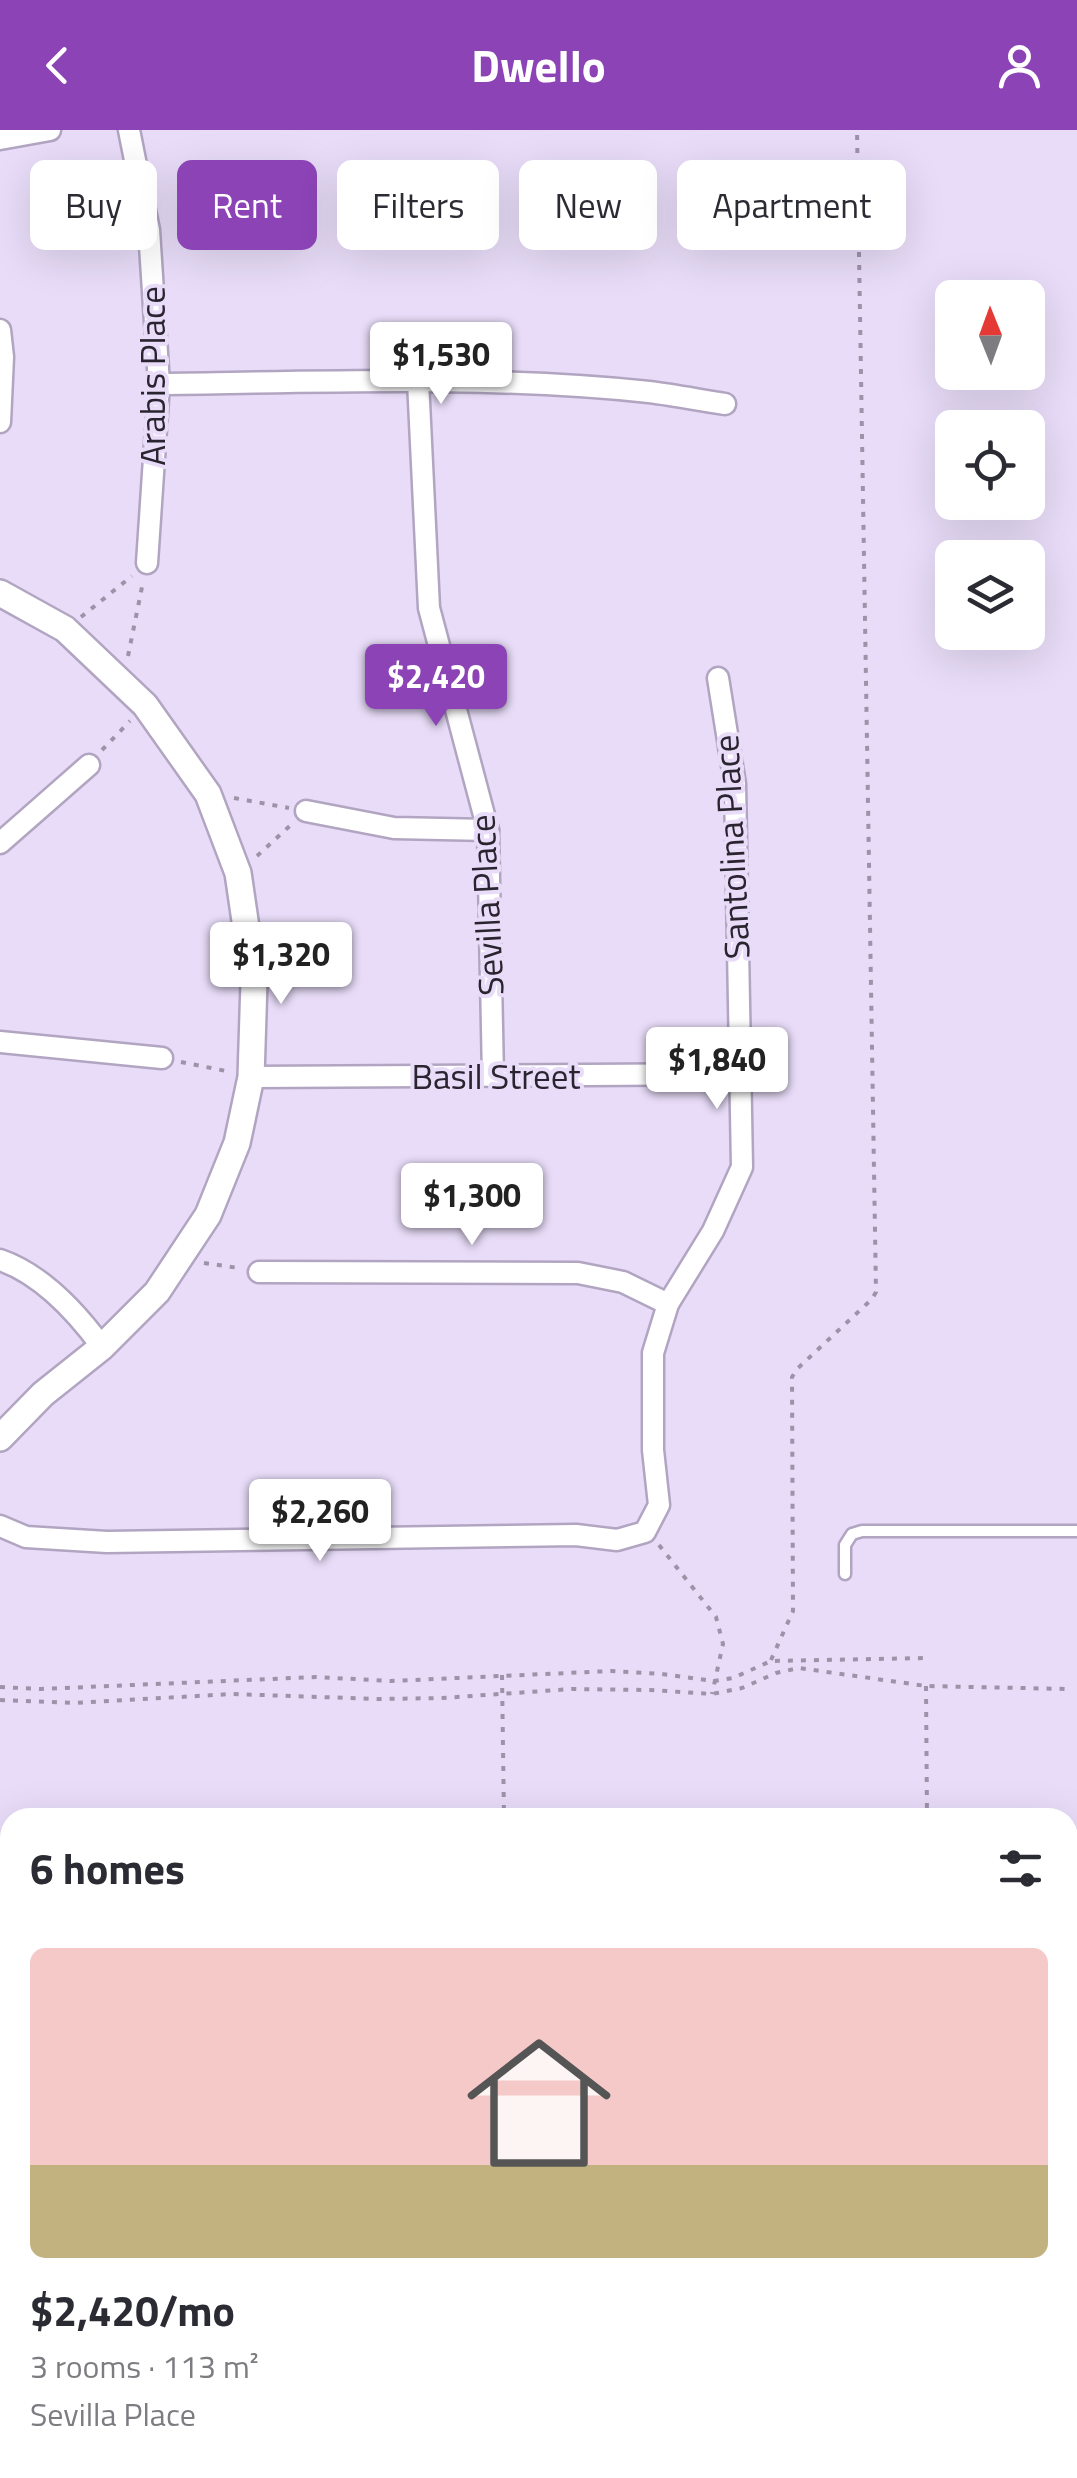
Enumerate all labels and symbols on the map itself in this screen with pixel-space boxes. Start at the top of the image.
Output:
north arrow [935,280,1045,390]
street label: Arabis Place [125,286,179,466]
pin: $1,530 [360,322,522,407]
pin: $2,420 [355,644,517,729]
street label: Santolina Place [698,733,764,961]
street label: Sevilla Place [454,813,518,997]
pin: $1,320 [200,922,362,1007]
pin: $1,840 [636,1027,798,1112]
street label: Basil Street [411,1049,581,1103]
pin: $1,300 [391,1163,553,1248]
pin: $2,260 [239,1479,401,1564]

